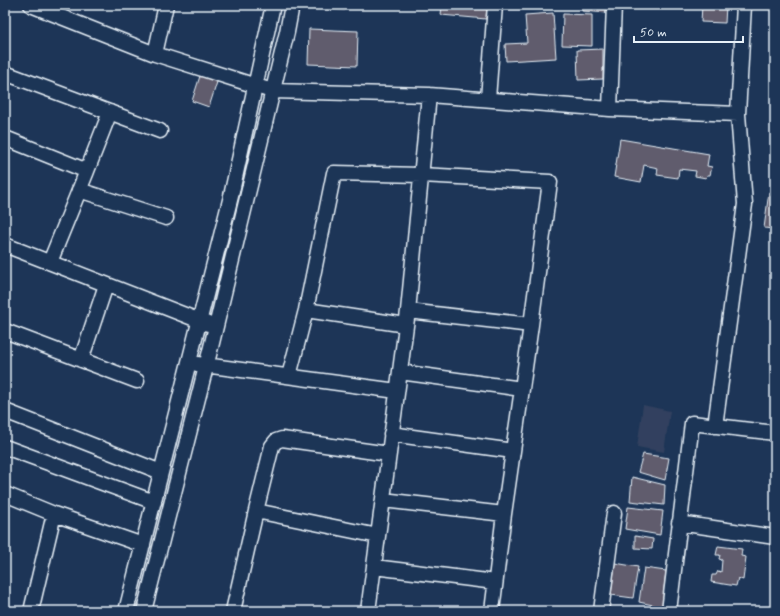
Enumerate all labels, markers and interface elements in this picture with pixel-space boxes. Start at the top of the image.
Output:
scale bar [634,18,743,44]
text: 50 m [640,25,667,41]

